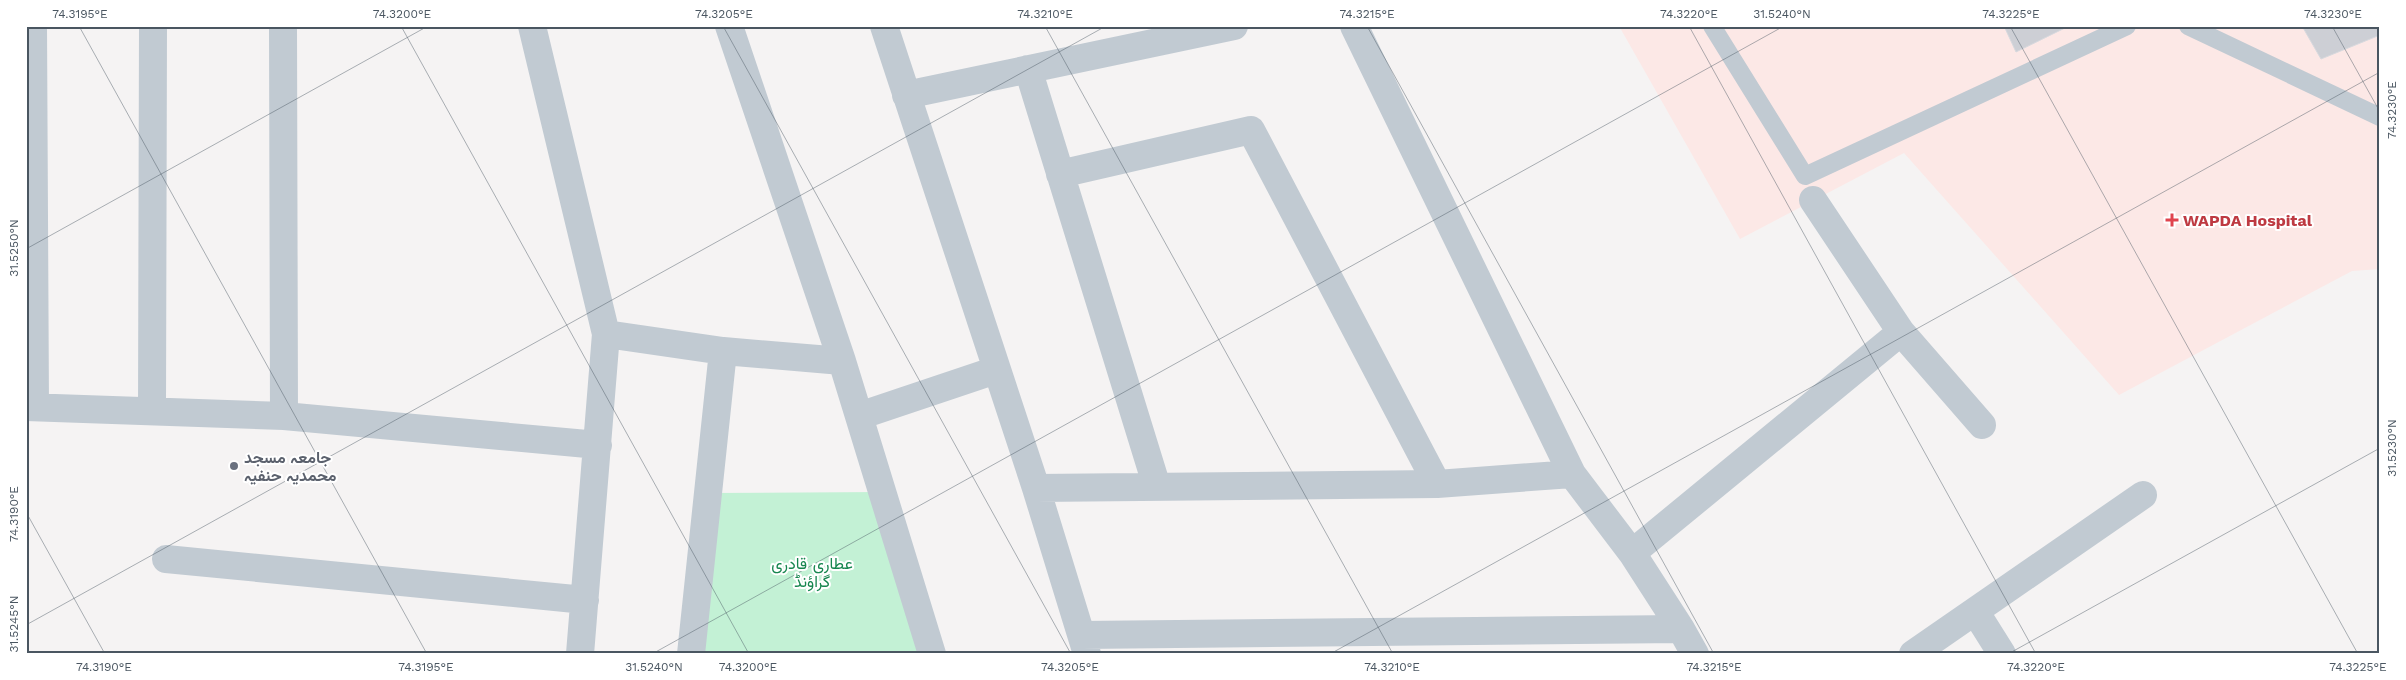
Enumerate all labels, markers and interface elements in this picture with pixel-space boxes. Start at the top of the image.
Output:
text: 74.3195°E [52,7,108,21]
text: 74.3200°E [373,7,432,21]
text: 74.3205°E [695,7,753,21]
text: 74.3210°E [1017,7,1073,21]
text: 74.3215°E [1339,7,1395,21]
text: 74.3220°E [1660,7,1718,21]
text: 31.5240°N [1753,7,1811,21]
text: 74.3225°E [1982,7,2040,21]
text: 74.3230°E [2304,7,2362,21]
text: 74.3230°E [2385,81,2399,139]
place label: WAPDA Hospital [2183,211,2313,230]
marker: WAPDA Hospital [2165,213,2179,227]
text: 31.5250°N [7,219,21,277]
text: 31.5230°N [2385,419,2399,477]
place label: جامعہ مسجد محمدیہ حنفیہ [244,448,337,485]
marker: جامعہ مسجد محمدیہ حنفیہ [228,460,240,472]
text: 74.3190°E [7,486,21,542]
park label: عطاری قادری گراؤنڈ [771,554,853,592]
text: 31.5245°N [7,595,21,653]
text: 74.3190°E [76,660,132,674]
text: 74.3195°E [398,660,454,674]
text: 31.5240°N [625,660,683,674]
text: 74.3200°E [719,660,778,674]
text: 74.3205°E [1041,660,1099,674]
text: 74.3210°E [1364,660,1420,674]
text: 74.3215°E [1686,660,1742,674]
text: 74.3220°E [2007,660,2065,674]
text: 74.3225°E [2329,660,2387,674]

